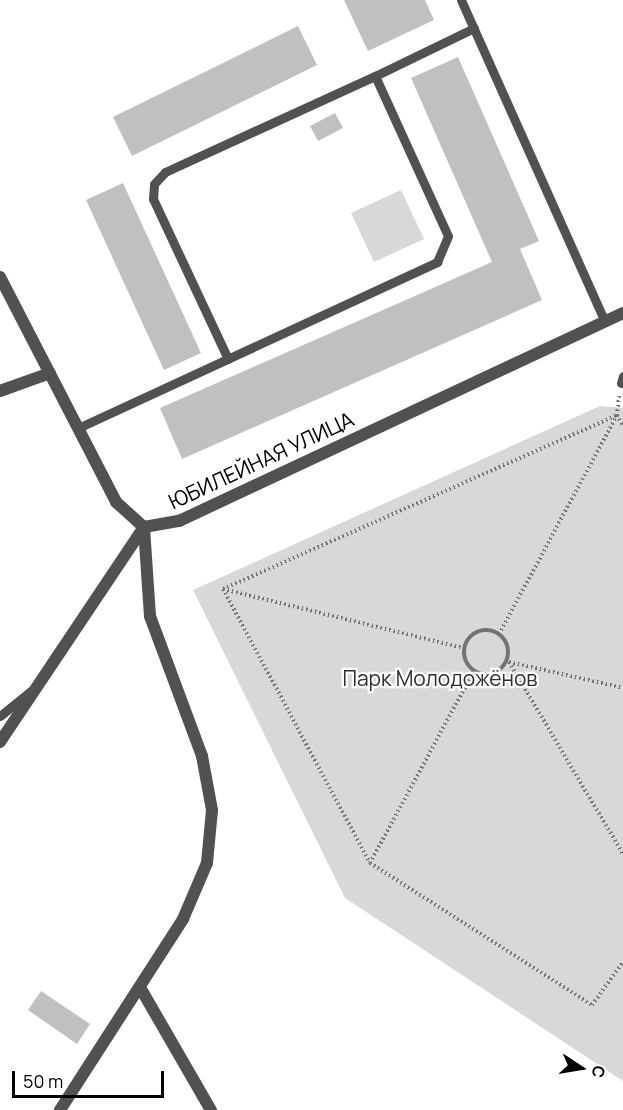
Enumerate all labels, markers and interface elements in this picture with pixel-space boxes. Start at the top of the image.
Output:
street label: ЮБИЛЕЙНАЯ УЛИЦА [164,406,358,514]
park label: Парк Молодожёнов [342,665,538,691]
north arrow [551,1038,611,1098]
scale bar [15,1059,166,1097]
text: С [587,1064,611,1080]
text: 50 m [23,1069,63,1093]

